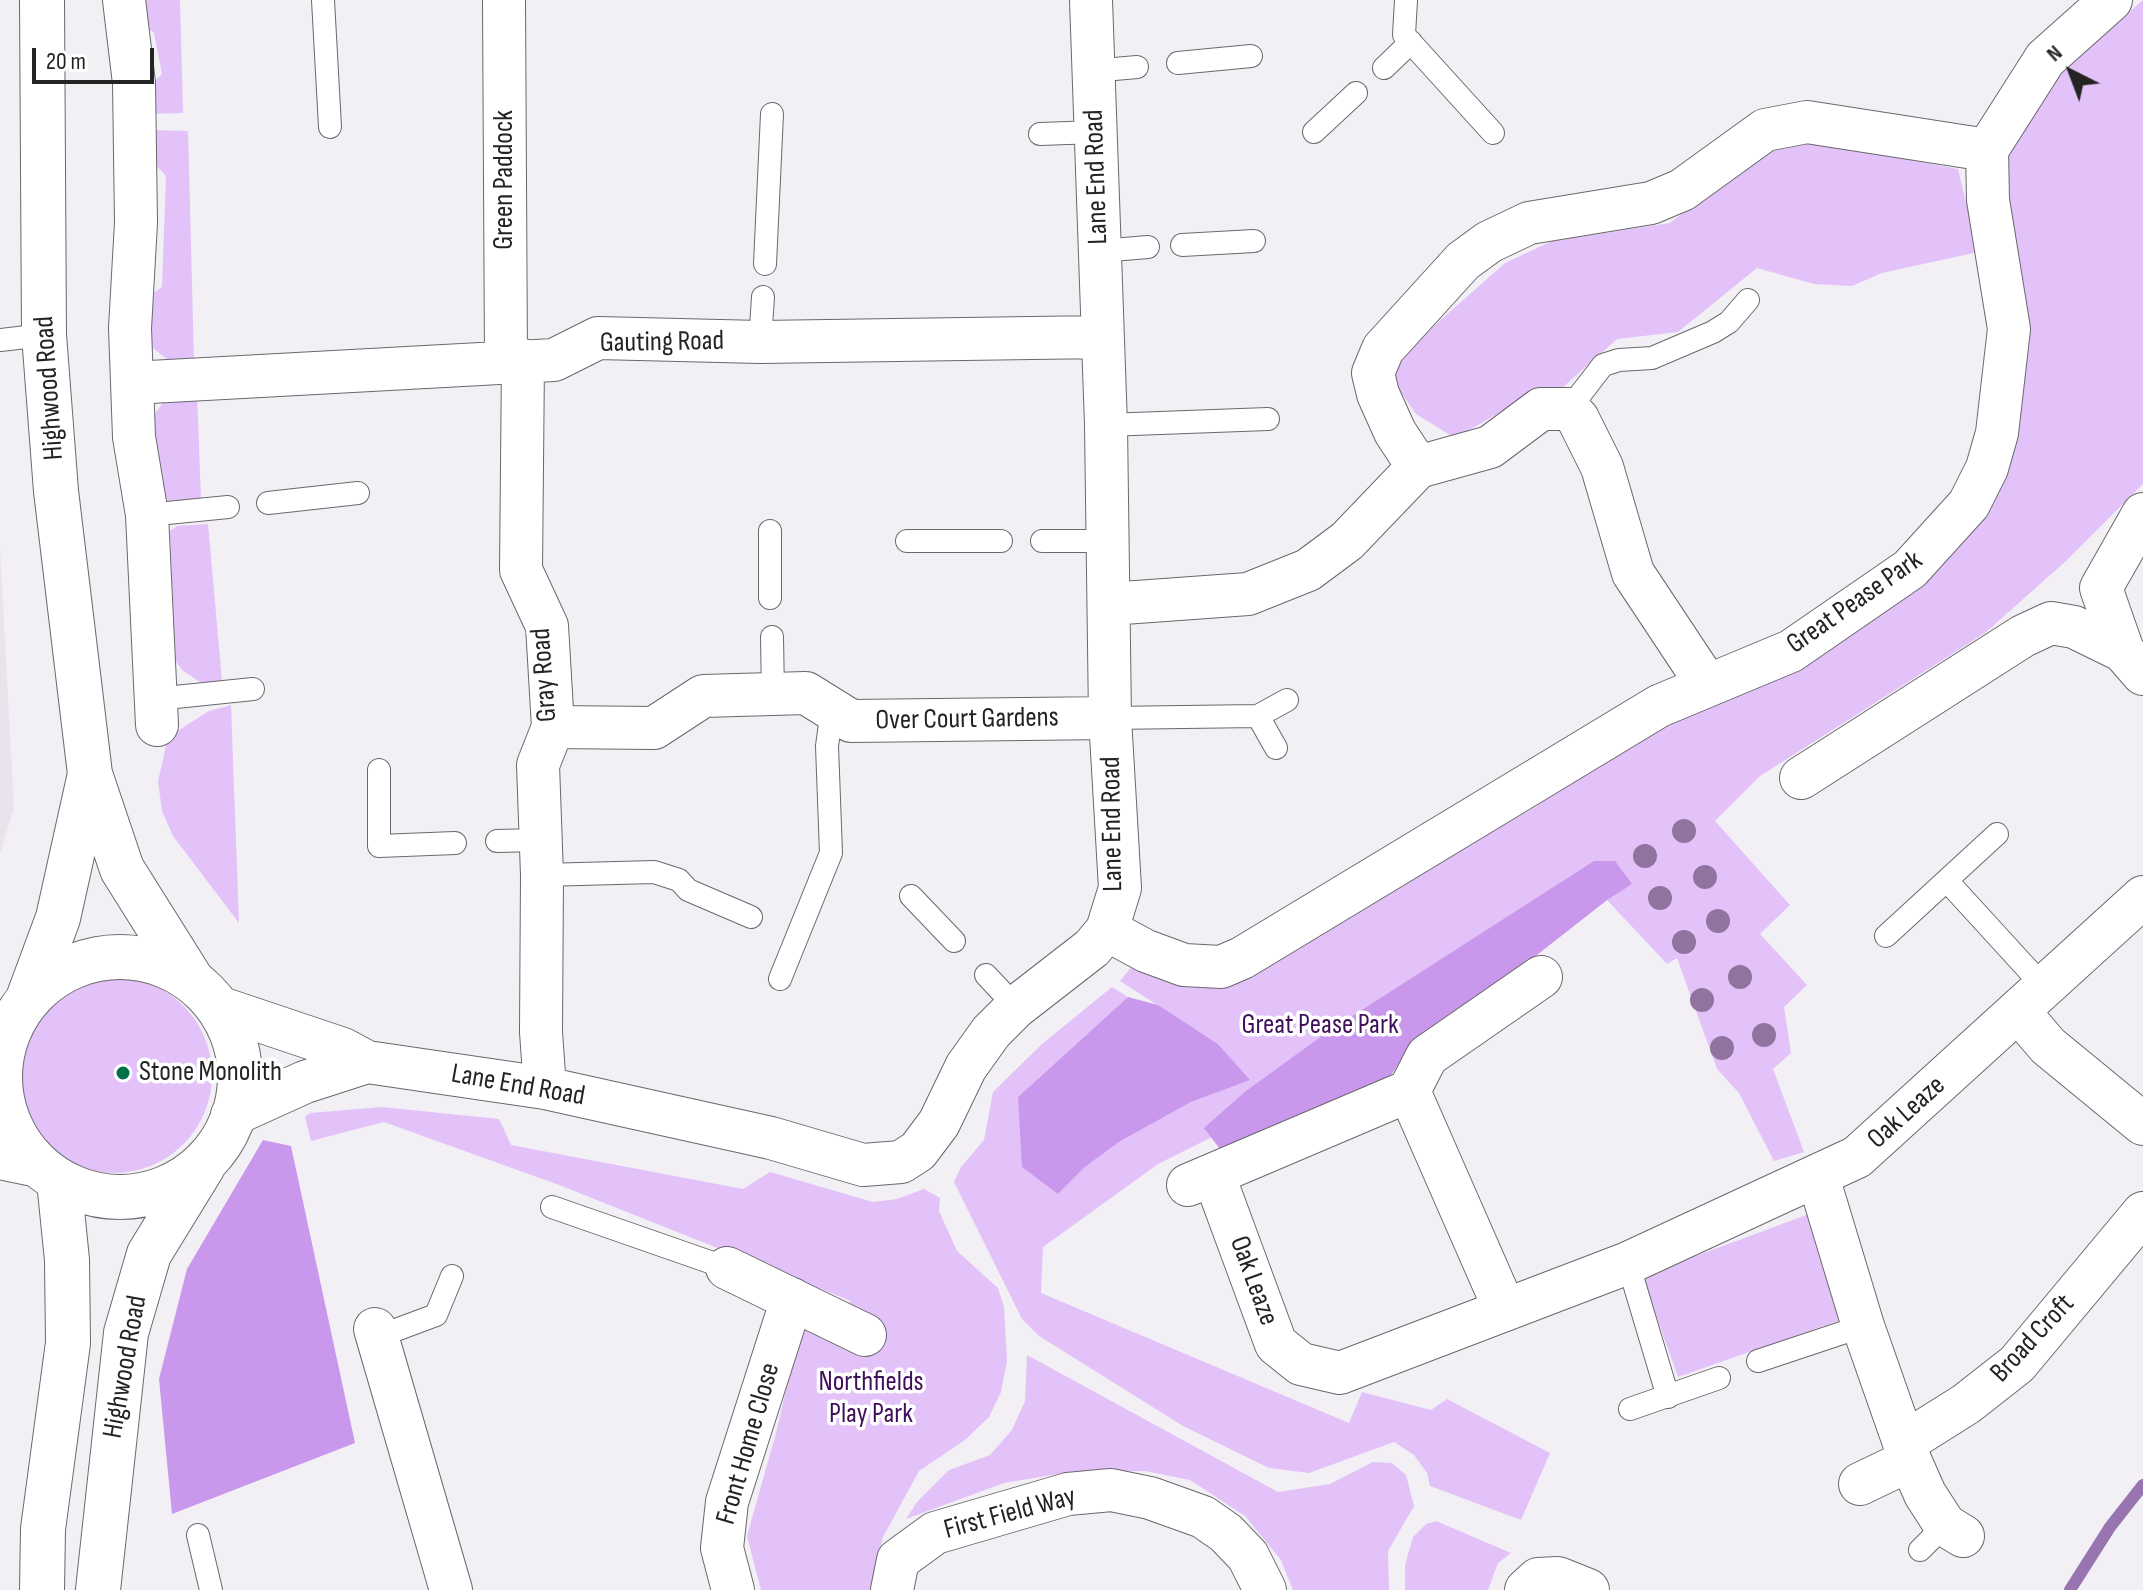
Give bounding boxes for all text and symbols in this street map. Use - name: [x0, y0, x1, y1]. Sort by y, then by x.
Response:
- scale bar: [36, 32, 158, 82]
- north arrow: [2031, 32, 2111, 112]
- text: N: [2041, 40, 2068, 68]
- text: 20 m: [46, 47, 86, 76]
- street label: Lane End Road: [1078, 109, 1116, 245]
- street label: Green Paddock: [488, 110, 522, 250]
- street label: Highwood Road: [28, 315, 72, 461]
- street label: Gauting Road: [600, 325, 724, 361]
- street label: Great Pease Park: [1781, 544, 1929, 662]
- street label: Gray Road: [525, 627, 565, 723]
- street label: Over Court Gardens: [875, 702, 1059, 738]
- street label: Lane End Road: [1095, 756, 1131, 892]
- park label: Great Pease Park: [1241, 1009, 1399, 1043]
- place label: Stone Monolith: [139, 1056, 282, 1090]
- street label: Lane End Road: [449, 1058, 587, 1114]
- marker: Stone Monolith: [114, 1064, 132, 1082]
- street label: Oak Leaze: [1861, 1070, 1953, 1156]
- street label: Oak Leaze: [1221, 1232, 1285, 1330]
- street label: Broad Croft: [1984, 1288, 2082, 1390]
- street label: Highwood Road: [97, 1293, 155, 1441]
- street label: Front Home Close: [710, 1359, 788, 1529]
- park label: Northfields Play Park: [818, 1366, 924, 1432]
- street label: First Field Way: [941, 1480, 1079, 1548]

